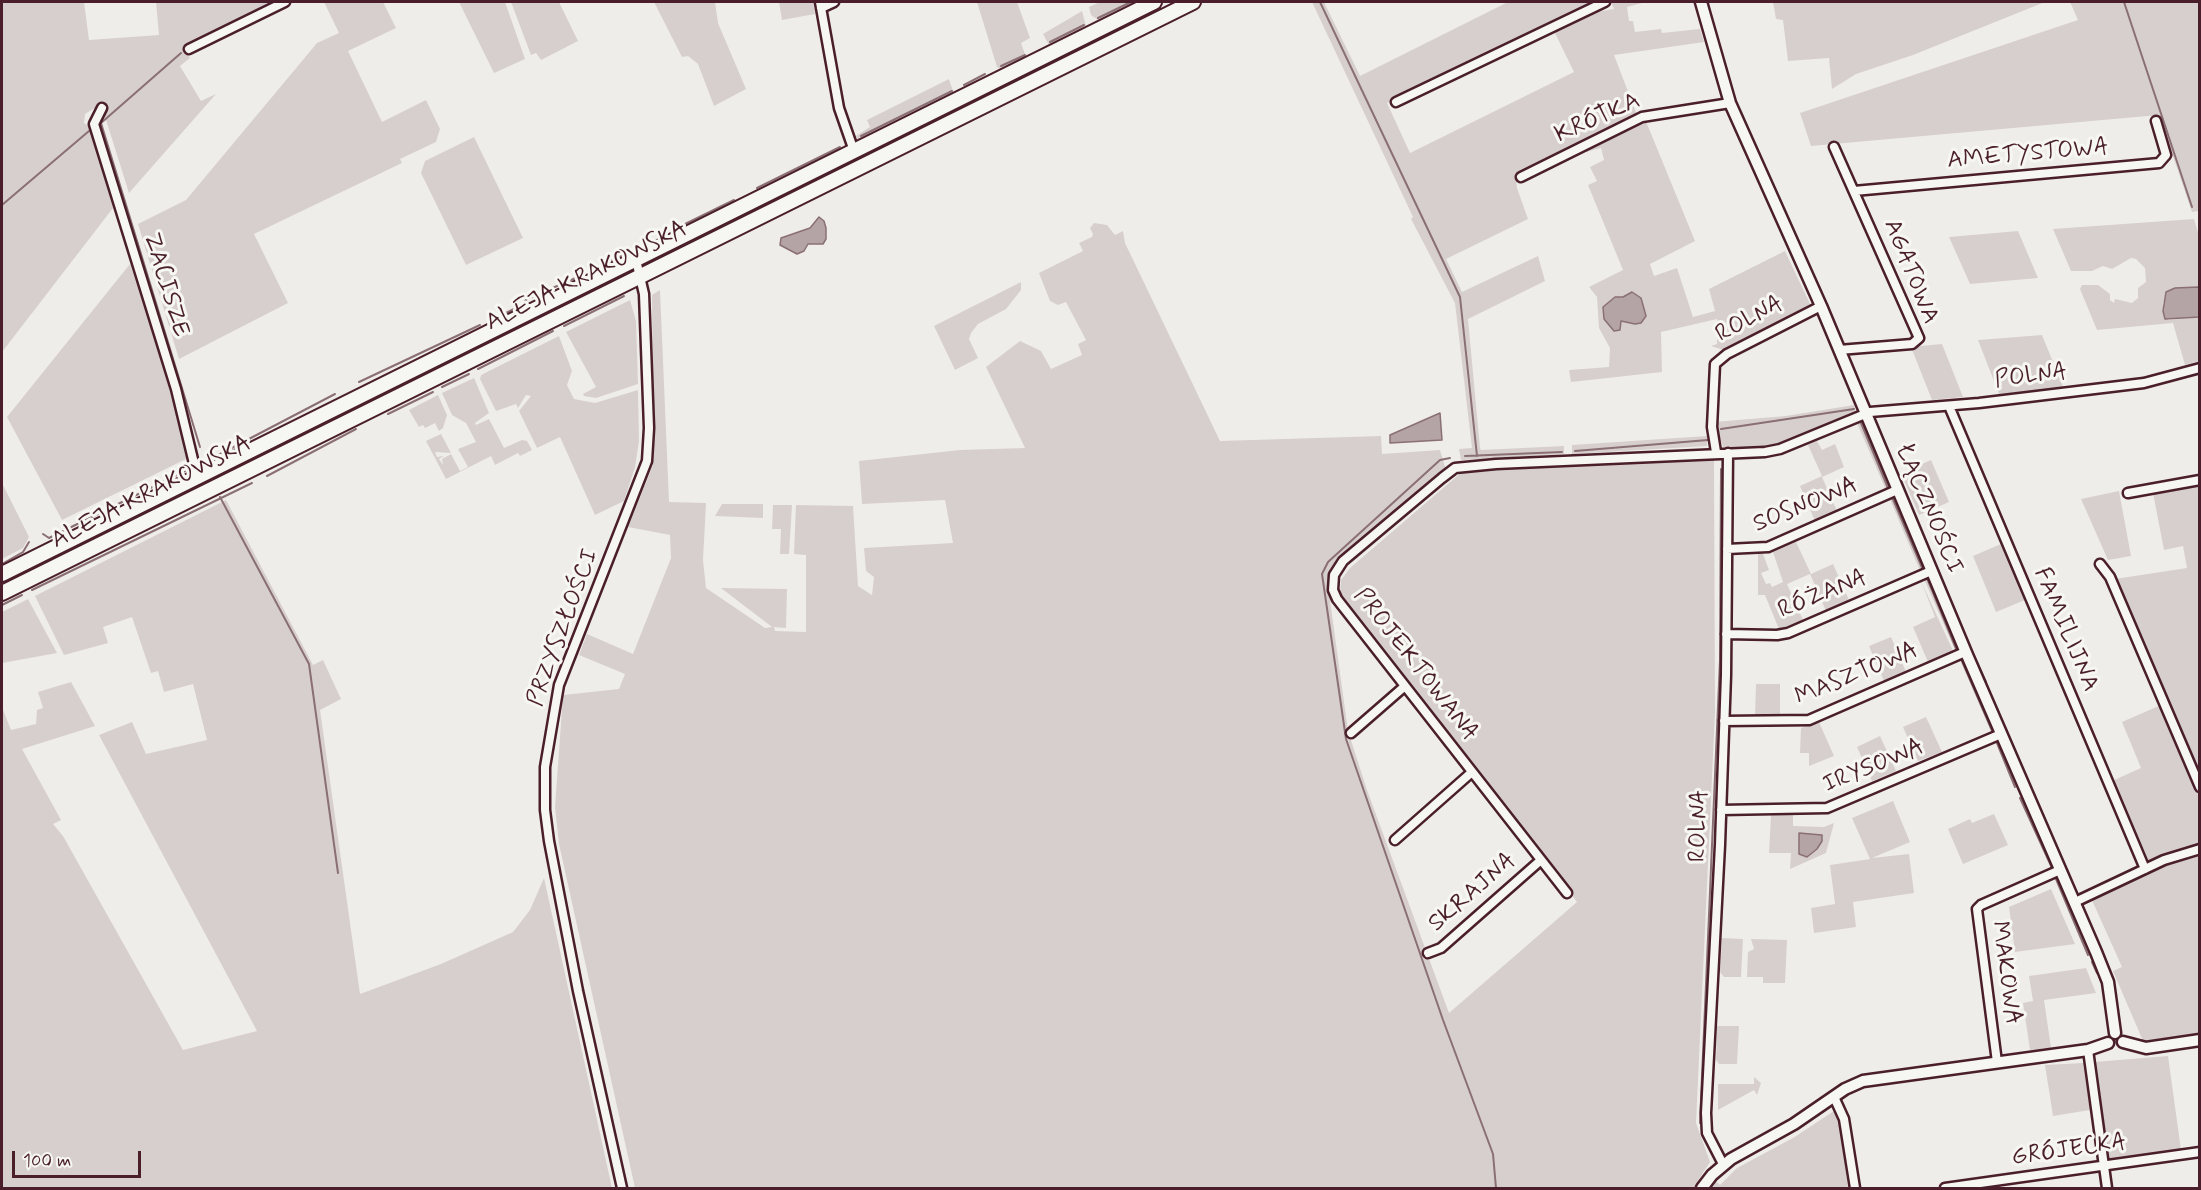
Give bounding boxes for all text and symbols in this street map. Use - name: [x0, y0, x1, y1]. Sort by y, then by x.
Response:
- street label: KRÓTKA: [1551, 87, 1645, 151]
- street label: AMETYSTOWA: [1946, 134, 2110, 176]
- street label: AGATOWA: [1876, 215, 1944, 329]
- street label: ALEJA KRAKOWSKA: [481, 216, 693, 338]
- street label: ZACISZE: [136, 230, 194, 340]
- street label: ROLNA: [1711, 290, 1789, 350]
- street label: POLNA: [1993, 358, 2069, 396]
- street label: ALEJA KRAKOWSKA: [47, 430, 257, 556]
- street label: ŁĄCZNOŚCI: [1888, 440, 1968, 578]
- street label: SOSNOWA: [1749, 472, 1863, 540]
- street label: PRZYSZŁOŚCI: [522, 545, 606, 711]
- street label: RÓŻANA: [1774, 564, 1872, 626]
- street label: FAMILIJNA: [2026, 564, 2104, 696]
- street label: PROJEKTOWANA: [1346, 583, 1484, 747]
- street label: MASZTOWA: [1791, 637, 1923, 713]
- street label: IRYSOWA: [1819, 734, 1929, 800]
- street label: ROLNA: [1684, 789, 1716, 863]
- street label: SKRAJNA: [1423, 847, 1523, 939]
- street label: MAKOWA: [1983, 919, 2027, 1027]
- street label: GRÓJECKA: [2010, 1129, 2128, 1173]
- scale bar: [15, 1139, 144, 1177]
- text: 100 m: [23, 1149, 71, 1173]

